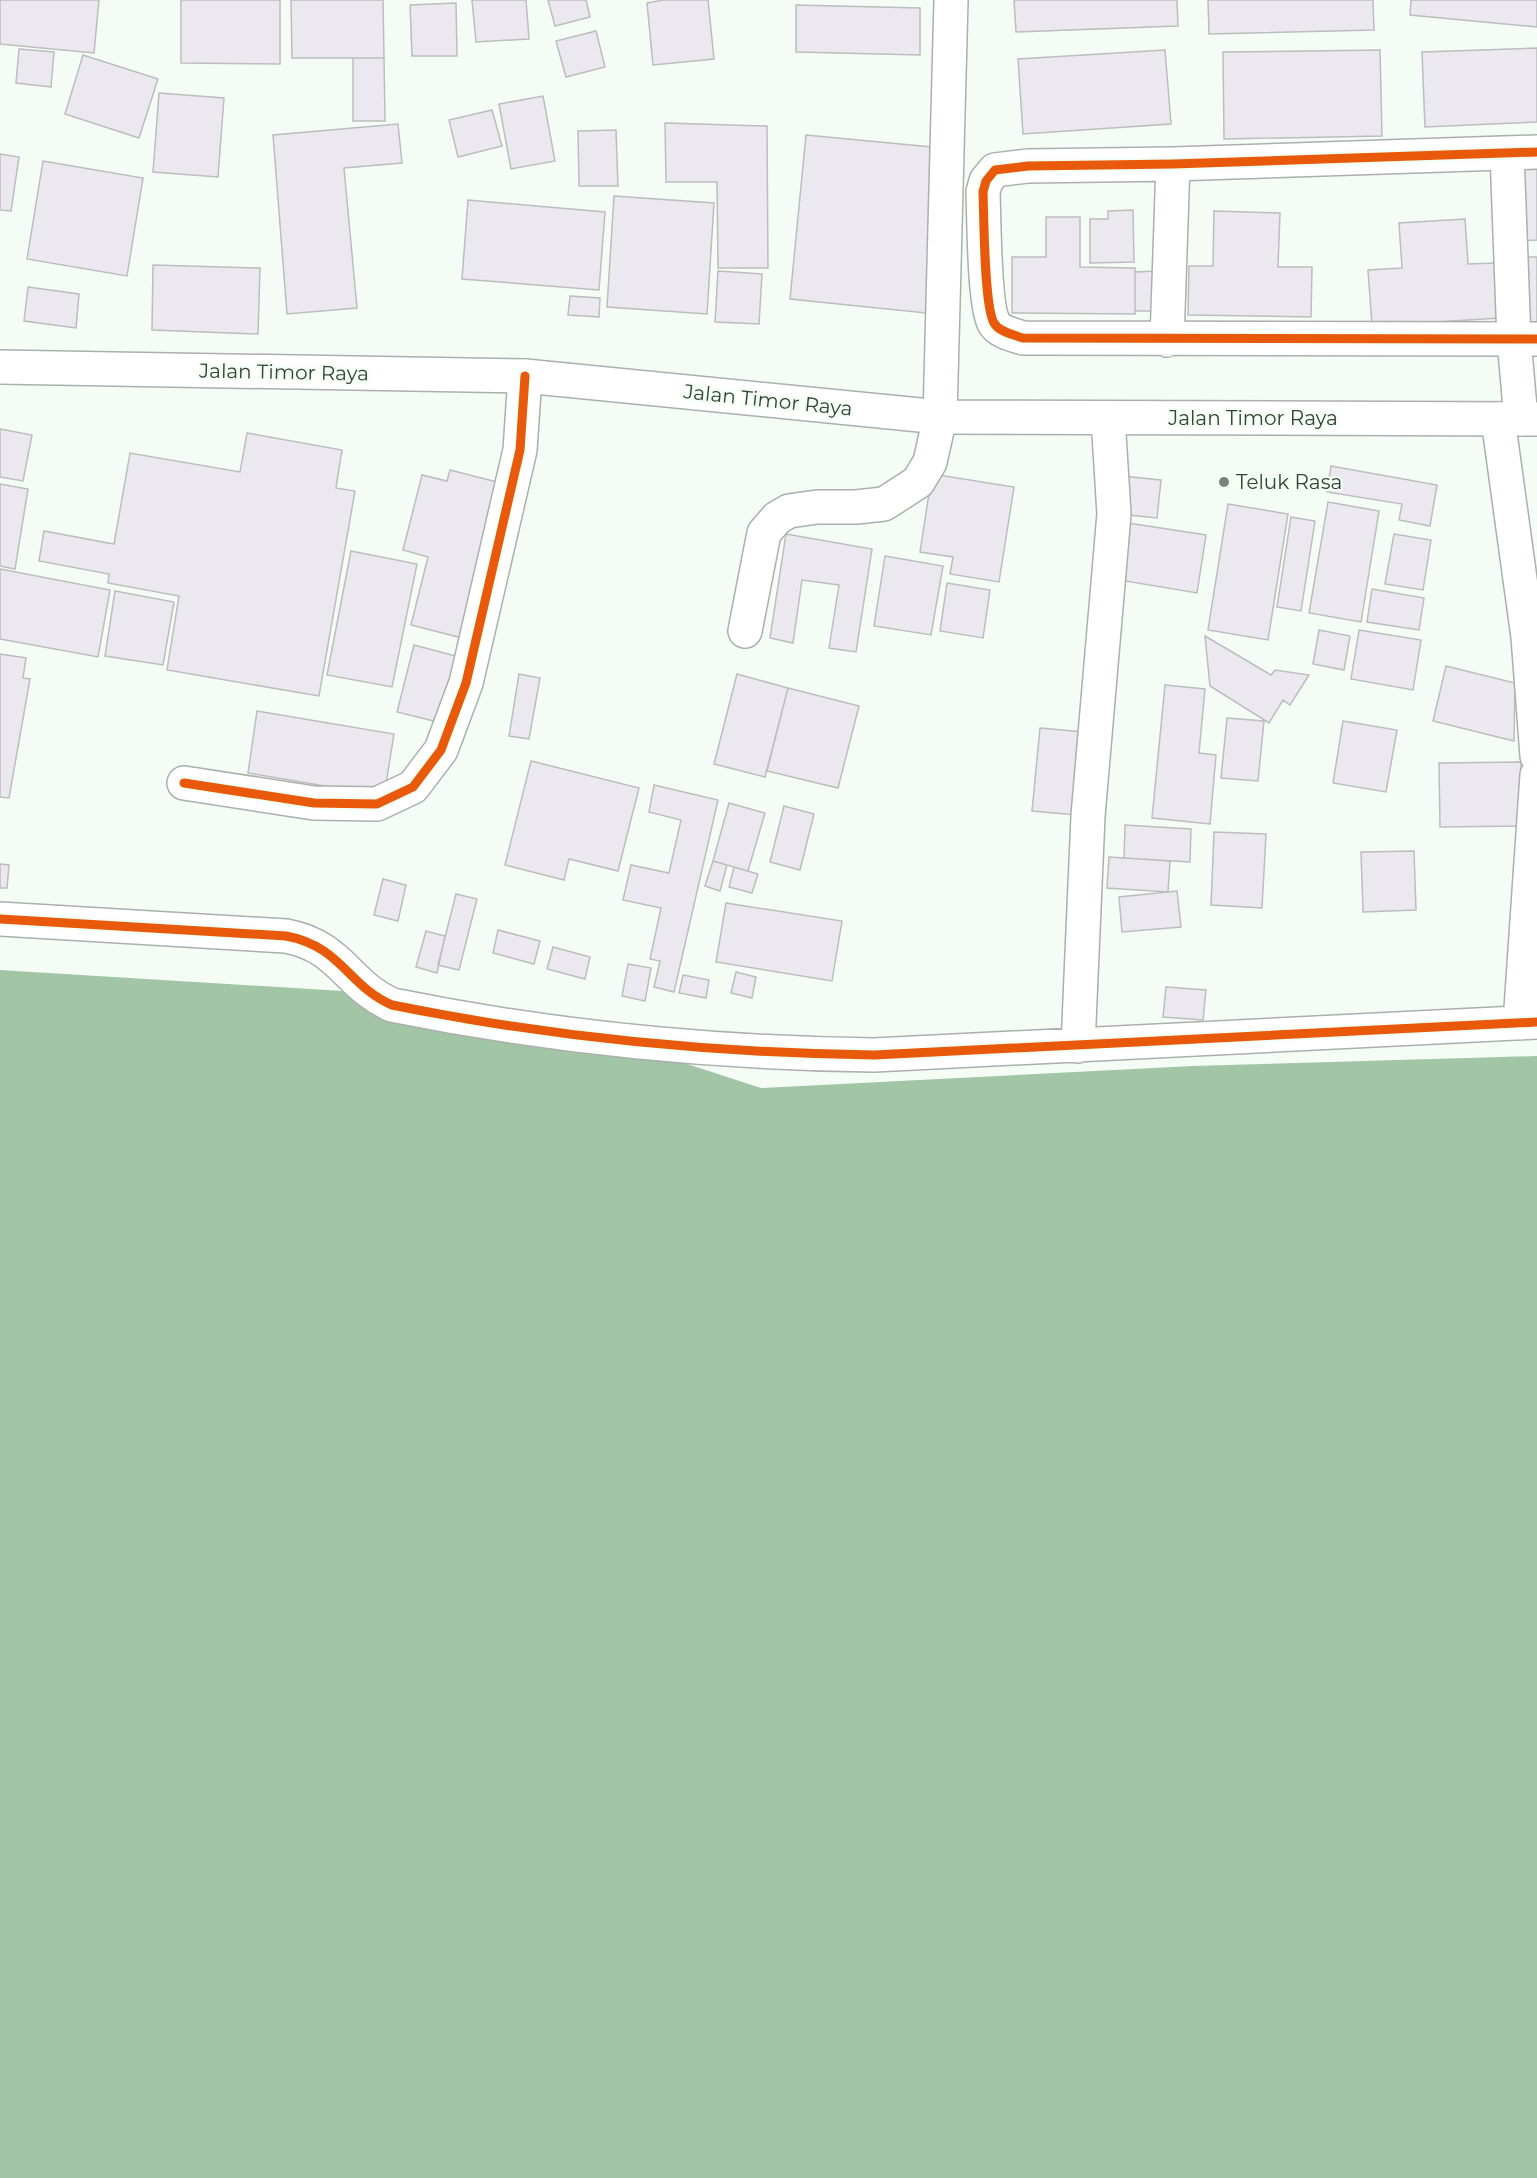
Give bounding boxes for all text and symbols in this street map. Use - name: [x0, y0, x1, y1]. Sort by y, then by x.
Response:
- street label: Jalan Timor Raya: [198, 359, 369, 385]
- street label: Jalan Timor Raya: [681, 379, 854, 421]
- street label: Jalan Timor Raya: [1167, 406, 1338, 430]
- place label: Teluk Rasa: [1236, 470, 1342, 494]
- marker: Teluk Rasa: [1217, 475, 1231, 489]

